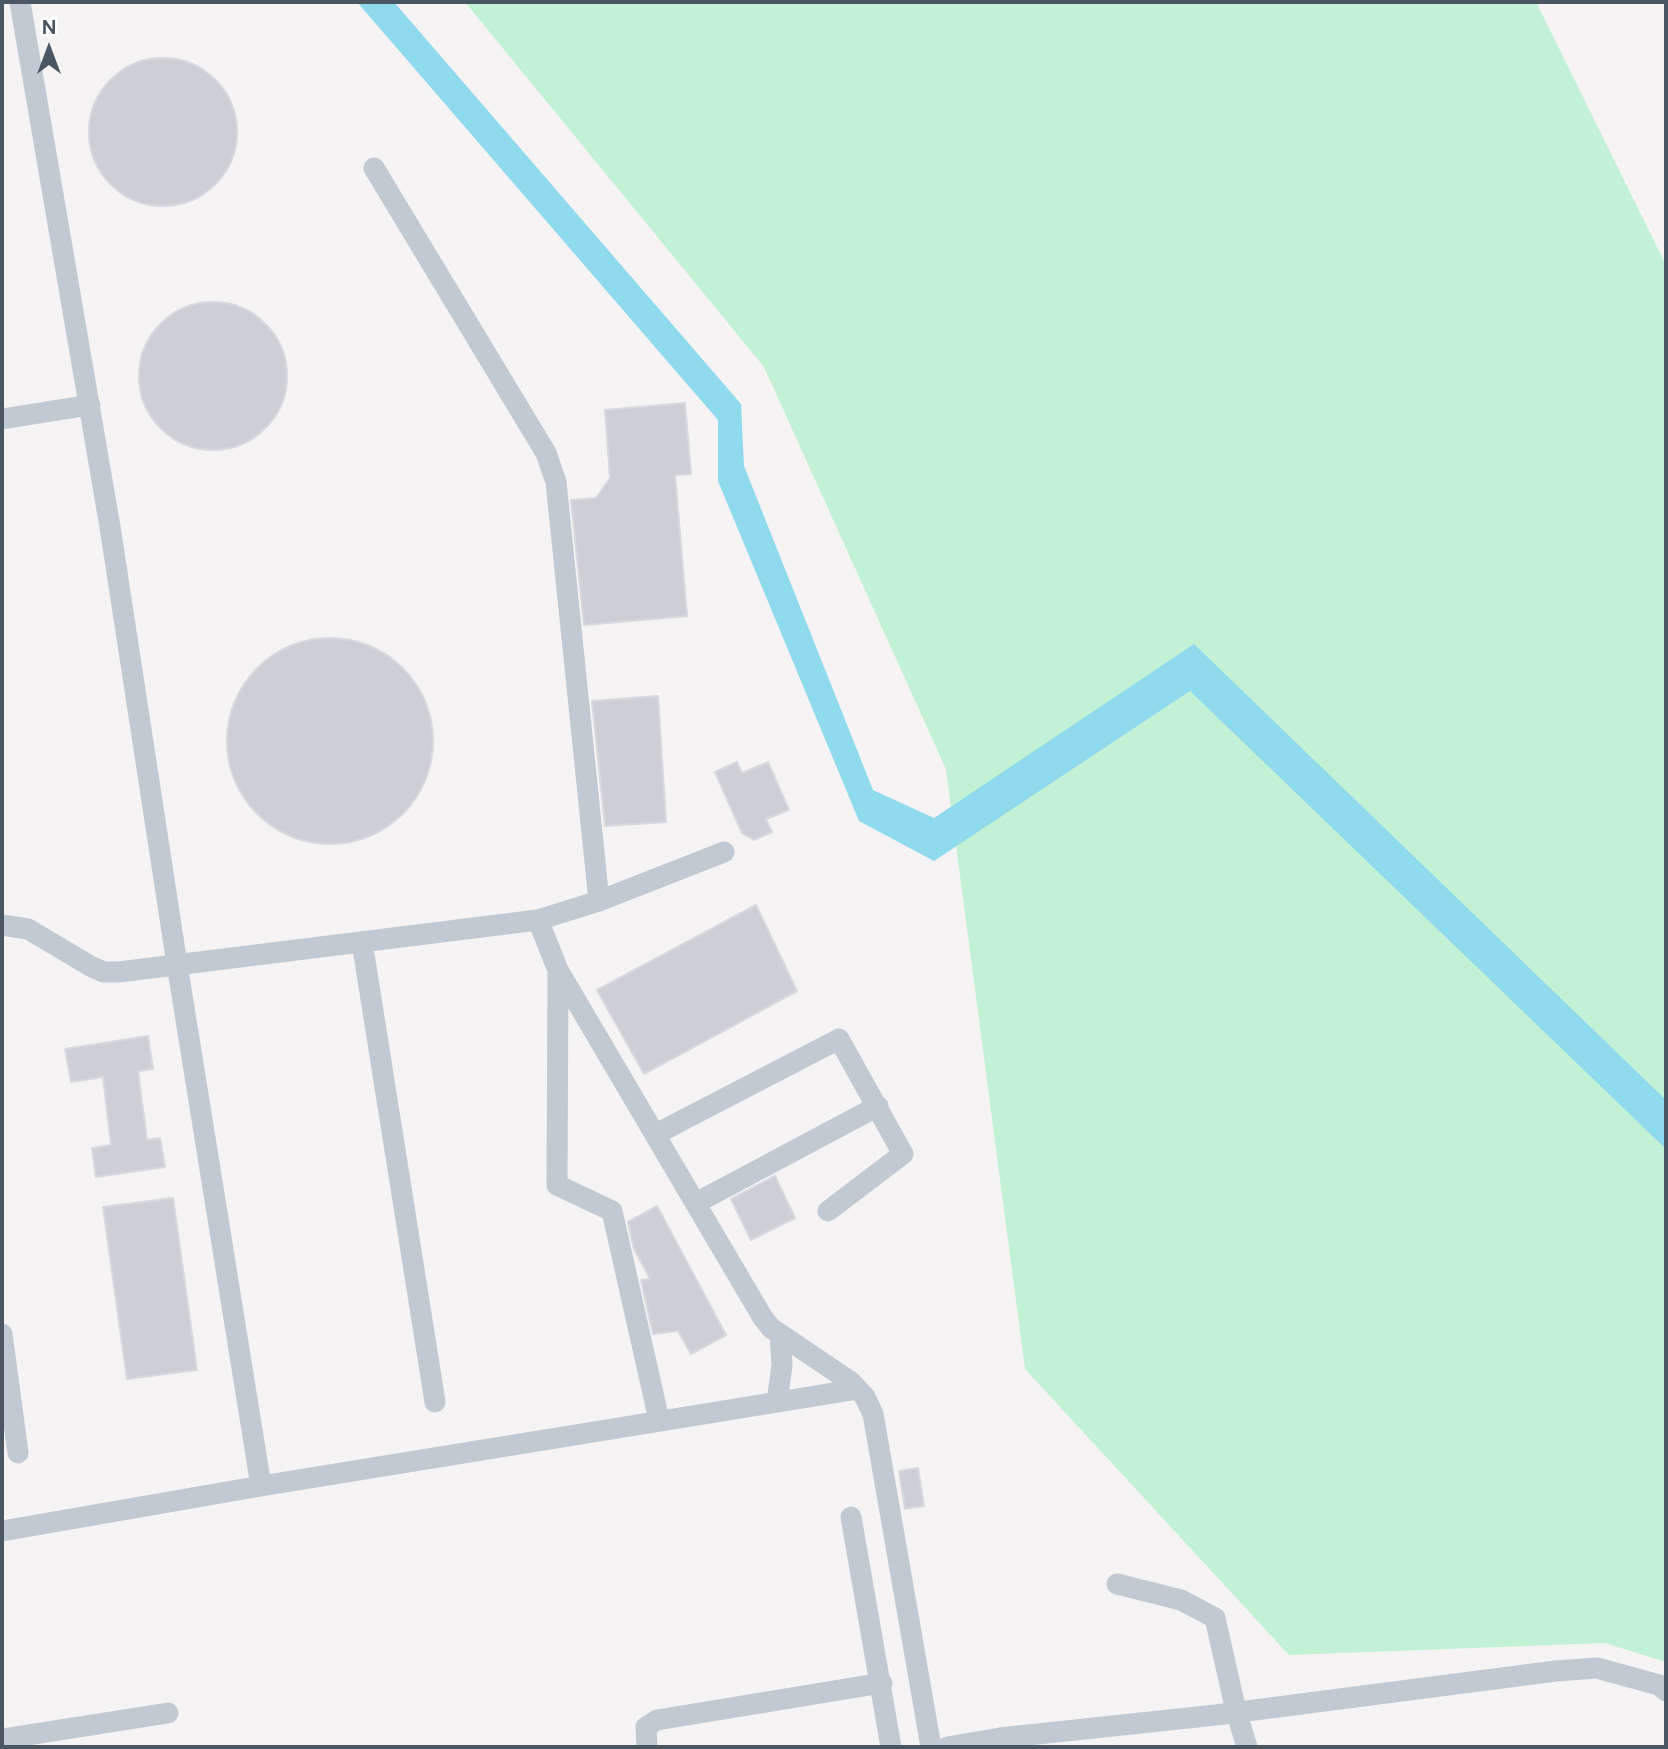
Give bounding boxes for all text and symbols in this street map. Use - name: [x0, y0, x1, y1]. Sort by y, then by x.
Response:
- north arrow: [14, 14, 84, 84]
- text: N: [42, 16, 56, 39]

